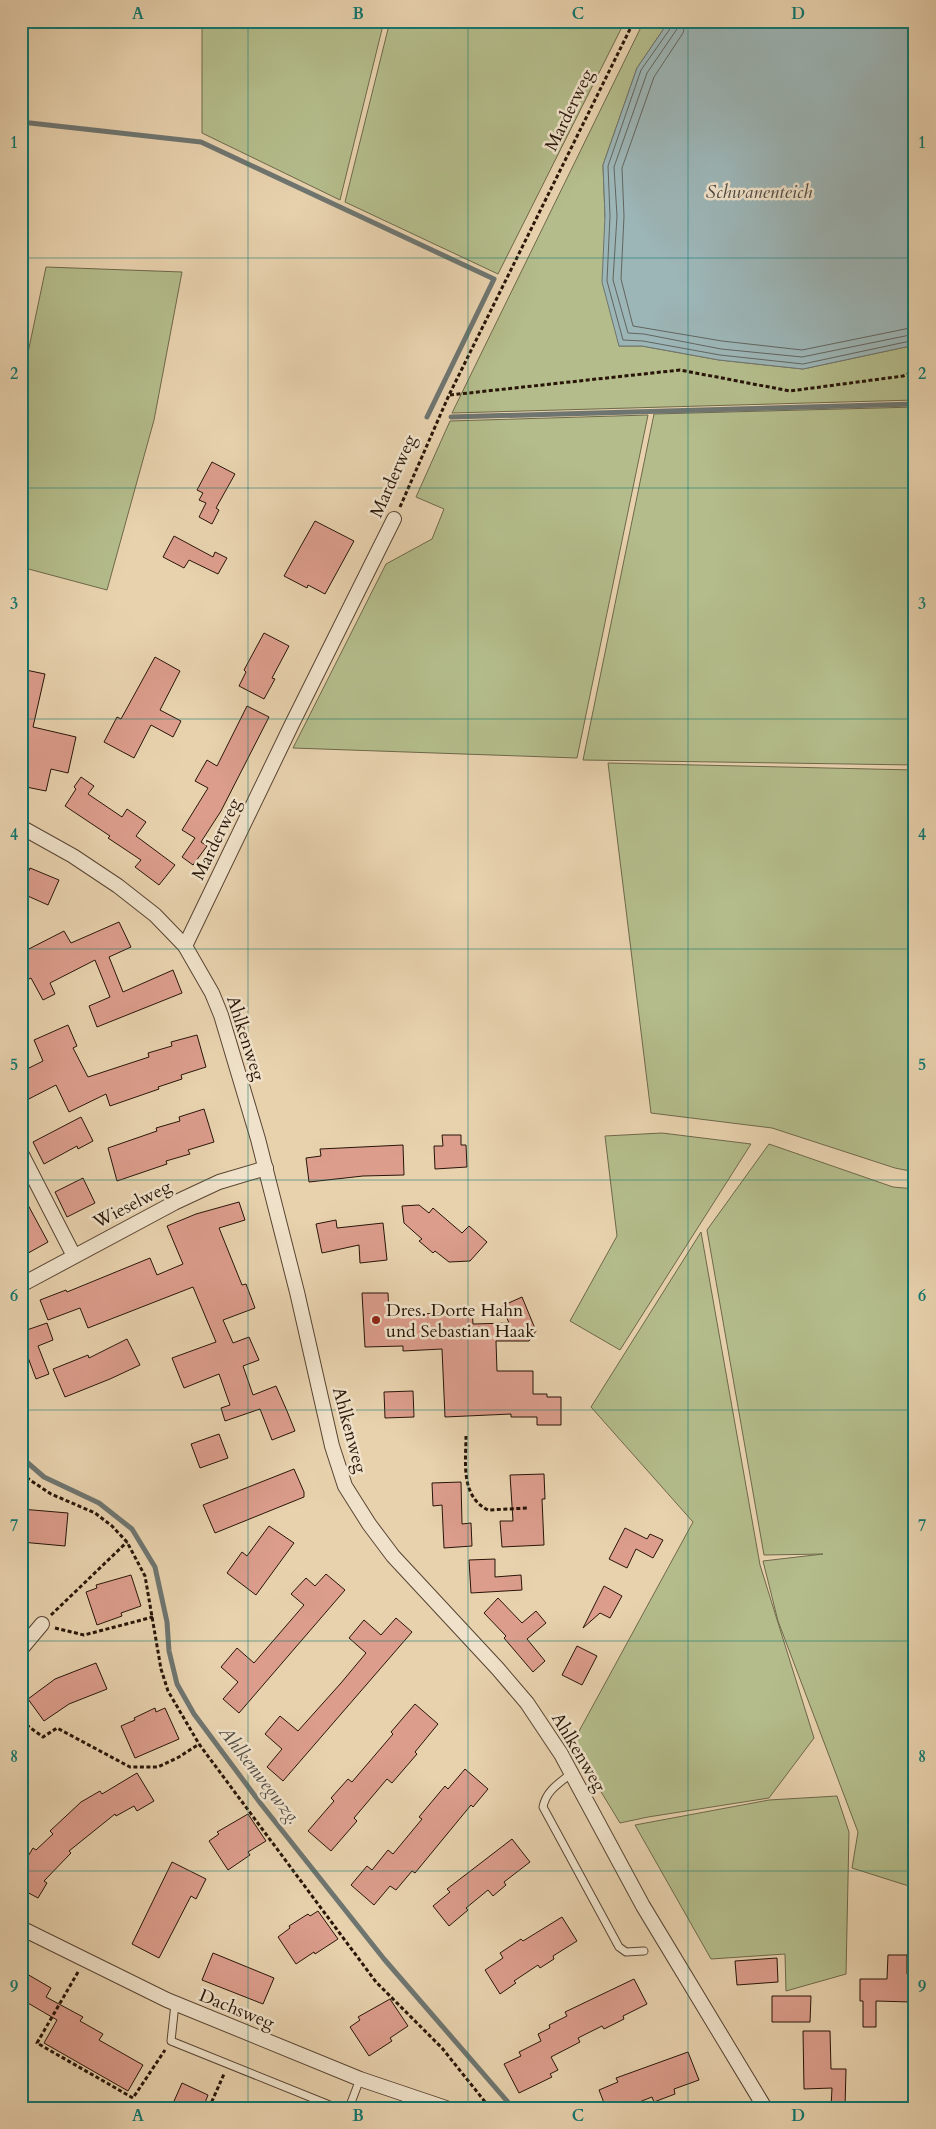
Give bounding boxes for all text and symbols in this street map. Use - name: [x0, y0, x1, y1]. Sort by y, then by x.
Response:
- text: A: [132, 3, 144, 25]
- text: B: [352, 3, 364, 25]
- text: C: [572, 3, 584, 25]
- text: D: [791, 3, 805, 25]
- street label: Marderweg: [539, 64, 600, 155]
- text: 1: [10, 132, 18, 154]
- text: 1: [918, 132, 926, 154]
- water label: Schwanenteich: [706, 179, 812, 205]
- text: 2: [10, 363, 18, 385]
- text: 2: [918, 363, 926, 385]
- street label: Marderweg: [364, 430, 423, 522]
- text: 3: [10, 593, 18, 615]
- text: 3: [918, 593, 926, 615]
- street label: Marderweg: [186, 793, 247, 884]
- text: 4: [10, 824, 18, 846]
- text: 4: [918, 824, 926, 846]
- street label: Ahlkenweg: [220, 992, 271, 1085]
- text: 5: [10, 1054, 18, 1076]
- text: 5: [918, 1054, 926, 1076]
- street label: Wieselweg: [88, 1174, 176, 1235]
- text: 6: [10, 1285, 18, 1307]
- text: 6: [918, 1285, 926, 1307]
- place label: Dres. Dorte Hahn und Sebastian Haak: [386, 1298, 535, 1344]
- marker: Dres. Dorte Hahn und Sebastian Haak: [370, 1314, 382, 1326]
- street label: Ahlkenweg: [326, 1384, 373, 1477]
- text: 7: [10, 1515, 18, 1537]
- text: 7: [918, 1515, 926, 1537]
- street label: Ahlkenweg: [545, 1708, 612, 1797]
- water label: Ahlkenwegwzg.: [212, 1720, 306, 1829]
- text: 8: [10, 1746, 18, 1768]
- text: 8: [918, 1746, 926, 1768]
- text: 9: [10, 1976, 18, 1998]
- text: 9: [918, 1976, 926, 1998]
- street label: Dachsweg: [195, 1983, 279, 2036]
- text: A: [132, 2105, 144, 2127]
- text: B: [352, 2105, 364, 2127]
- text: C: [572, 2105, 584, 2127]
- text: D: [791, 2105, 805, 2127]

